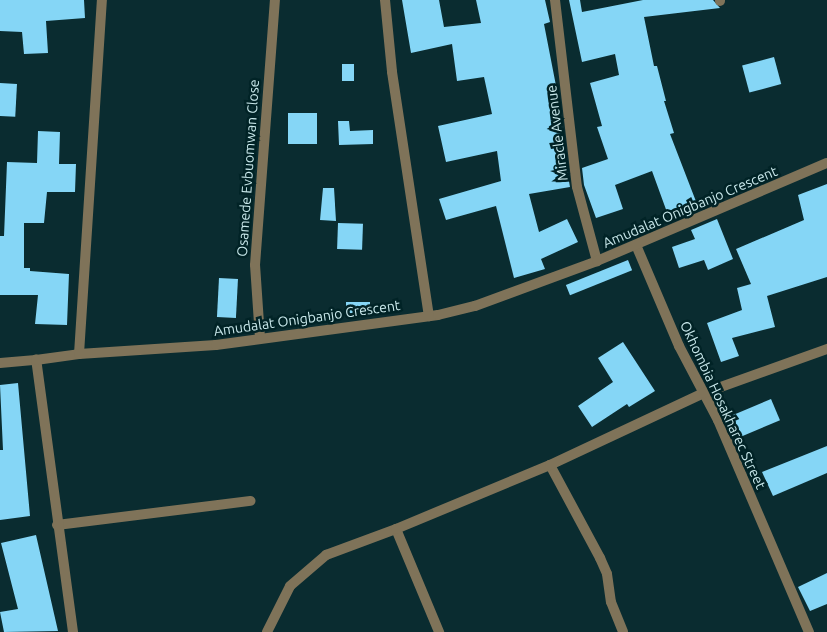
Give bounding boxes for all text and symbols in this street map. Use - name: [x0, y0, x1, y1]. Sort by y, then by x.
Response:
- street label: Osamede Evbuomwan Close: [233, 79, 263, 257]
- street label: Miracle Avenue: [543, 84, 571, 182]
- street label: Amudalat Onigbanjo Crescent: [600, 163, 780, 251]
- street label: Amudalat Onigbanjo Crescent: [213, 297, 401, 339]
- street label: Okhombia Hosakharec Street: [677, 318, 769, 492]

